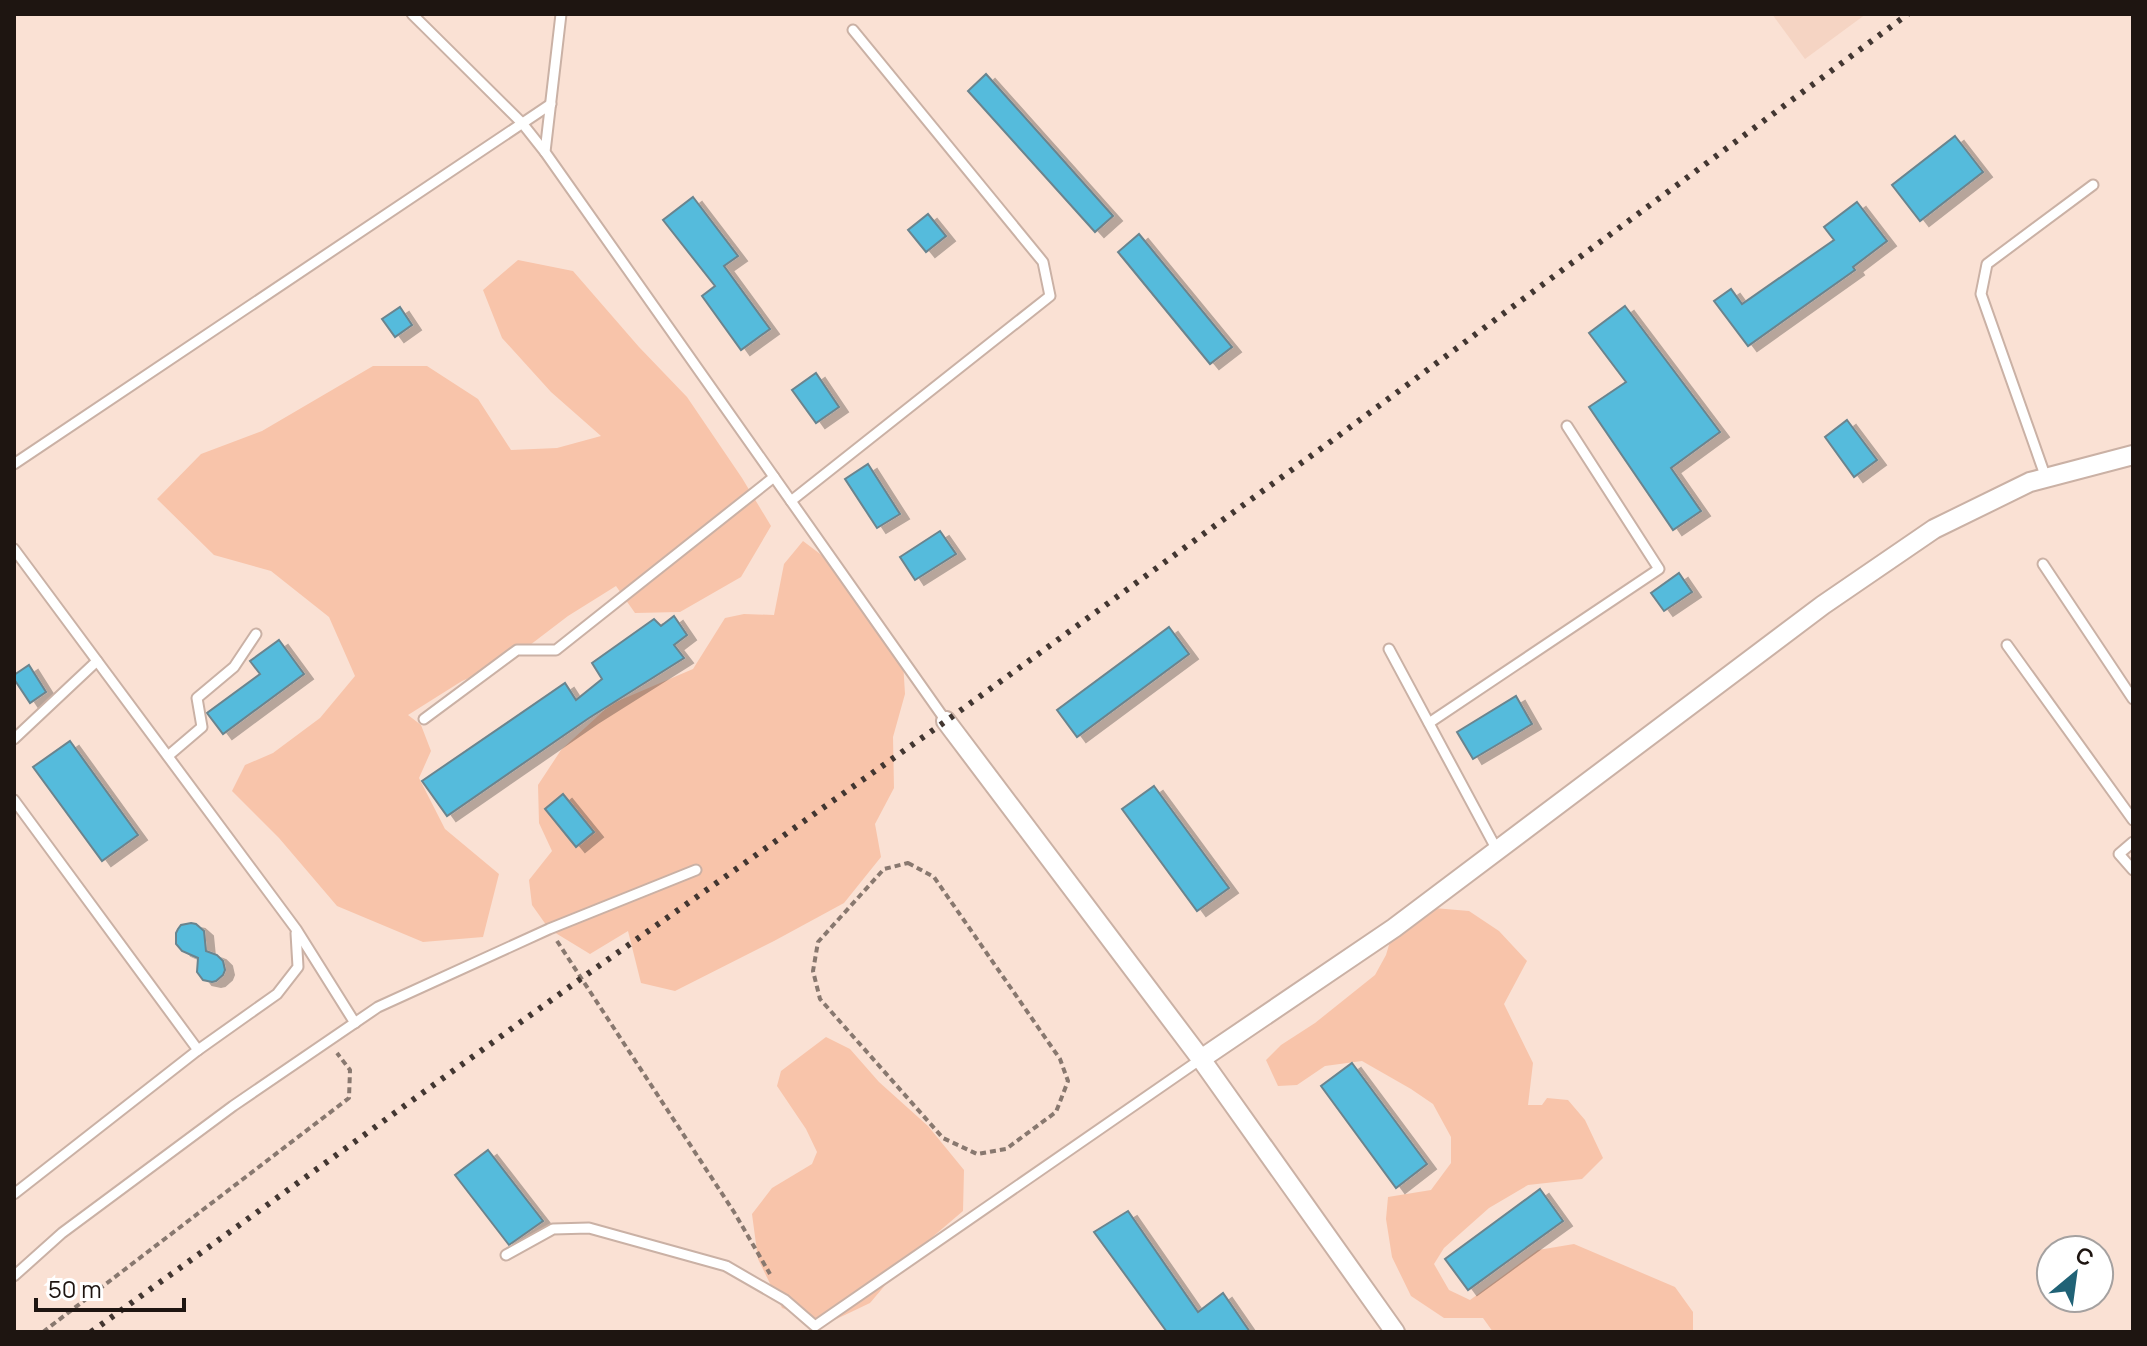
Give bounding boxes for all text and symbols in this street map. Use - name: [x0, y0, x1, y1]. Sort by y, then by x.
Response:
- north arrow: [2035, 1234, 2115, 1314]
- text: С: [2070, 1239, 2099, 1274]
- scale bar: [36, 1262, 184, 1312]
- text: 50 m: [48, 1272, 102, 1305]

